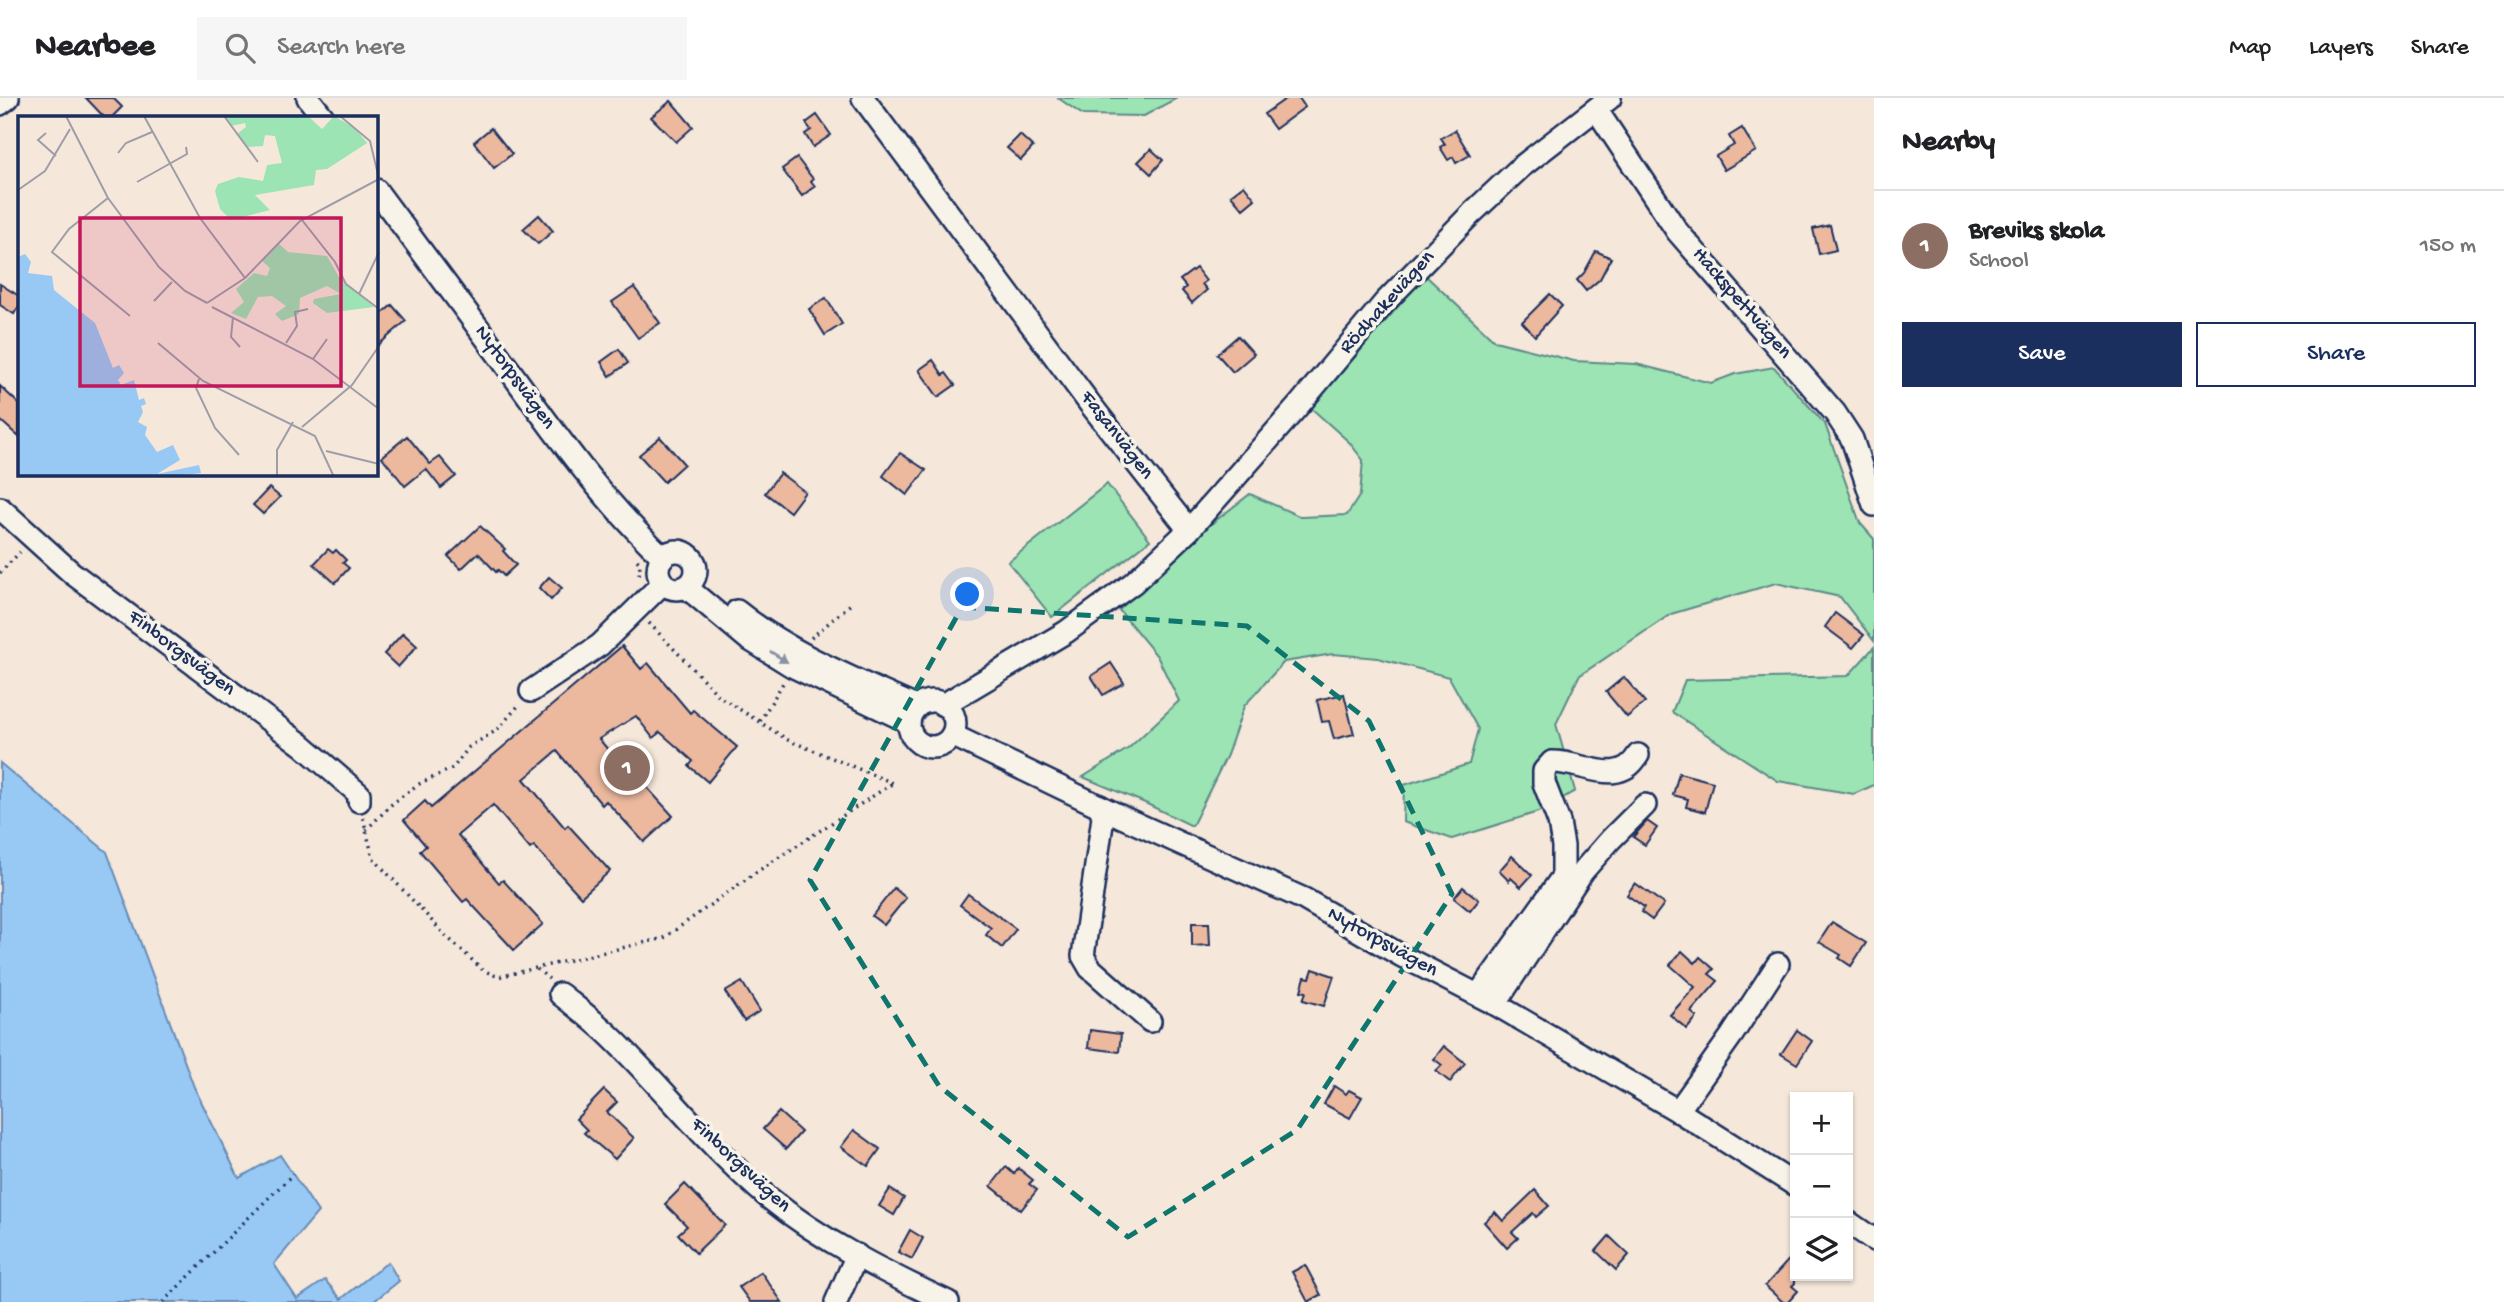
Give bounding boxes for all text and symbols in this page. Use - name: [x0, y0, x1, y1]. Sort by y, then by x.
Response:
- search box: [197, 17, 687, 80]
- text: Nearbee: [35, 29, 155, 67]
- icon: search: [221, 29, 259, 67]
- text: Search here: [277, 33, 405, 64]
- text: Map: [2229, 34, 2271, 63]
- text: Layers: [2309, 34, 2373, 63]
- text: Share: [2411, 34, 2469, 63]
- inset map: [18, 116, 378, 476]
- text: Nearby: [1902, 126, 1995, 161]
- text: Breviks skola: [1969, 217, 2104, 248]
- text: 1: [1920, 233, 1930, 260]
- text: 150 m: [2420, 233, 2476, 260]
- street label: Hackspettvägen: [1686, 243, 1796, 365]
- street label: Rödhakevägen: [1335, 246, 1441, 360]
- text: School: [1969, 248, 2029, 275]
- street label: Nytorpsvägen: [468, 321, 560, 435]
- button: Save: [1902, 322, 2182, 387]
- button: Share: [2196, 322, 2476, 387]
- street label: Fasanvägen: [1073, 386, 1158, 485]
- your location: [950, 577, 984, 611]
- street label: Finborgsvägen: [122, 605, 240, 703]
- one-way arrow: [769, 651, 789, 664]
- pin: 1: [604, 742, 650, 794]
- street label: Nytorpsvägen: [1322, 902, 1442, 984]
- map controls: [1790, 1092, 1853, 1281]
- button: +: [1790, 1092, 1853, 1155]
- street label: Finborgsvägen: [684, 1113, 795, 1219]
- button: −: [1790, 1155, 1853, 1218]
- button: layers: [1790, 1218, 1853, 1281]

